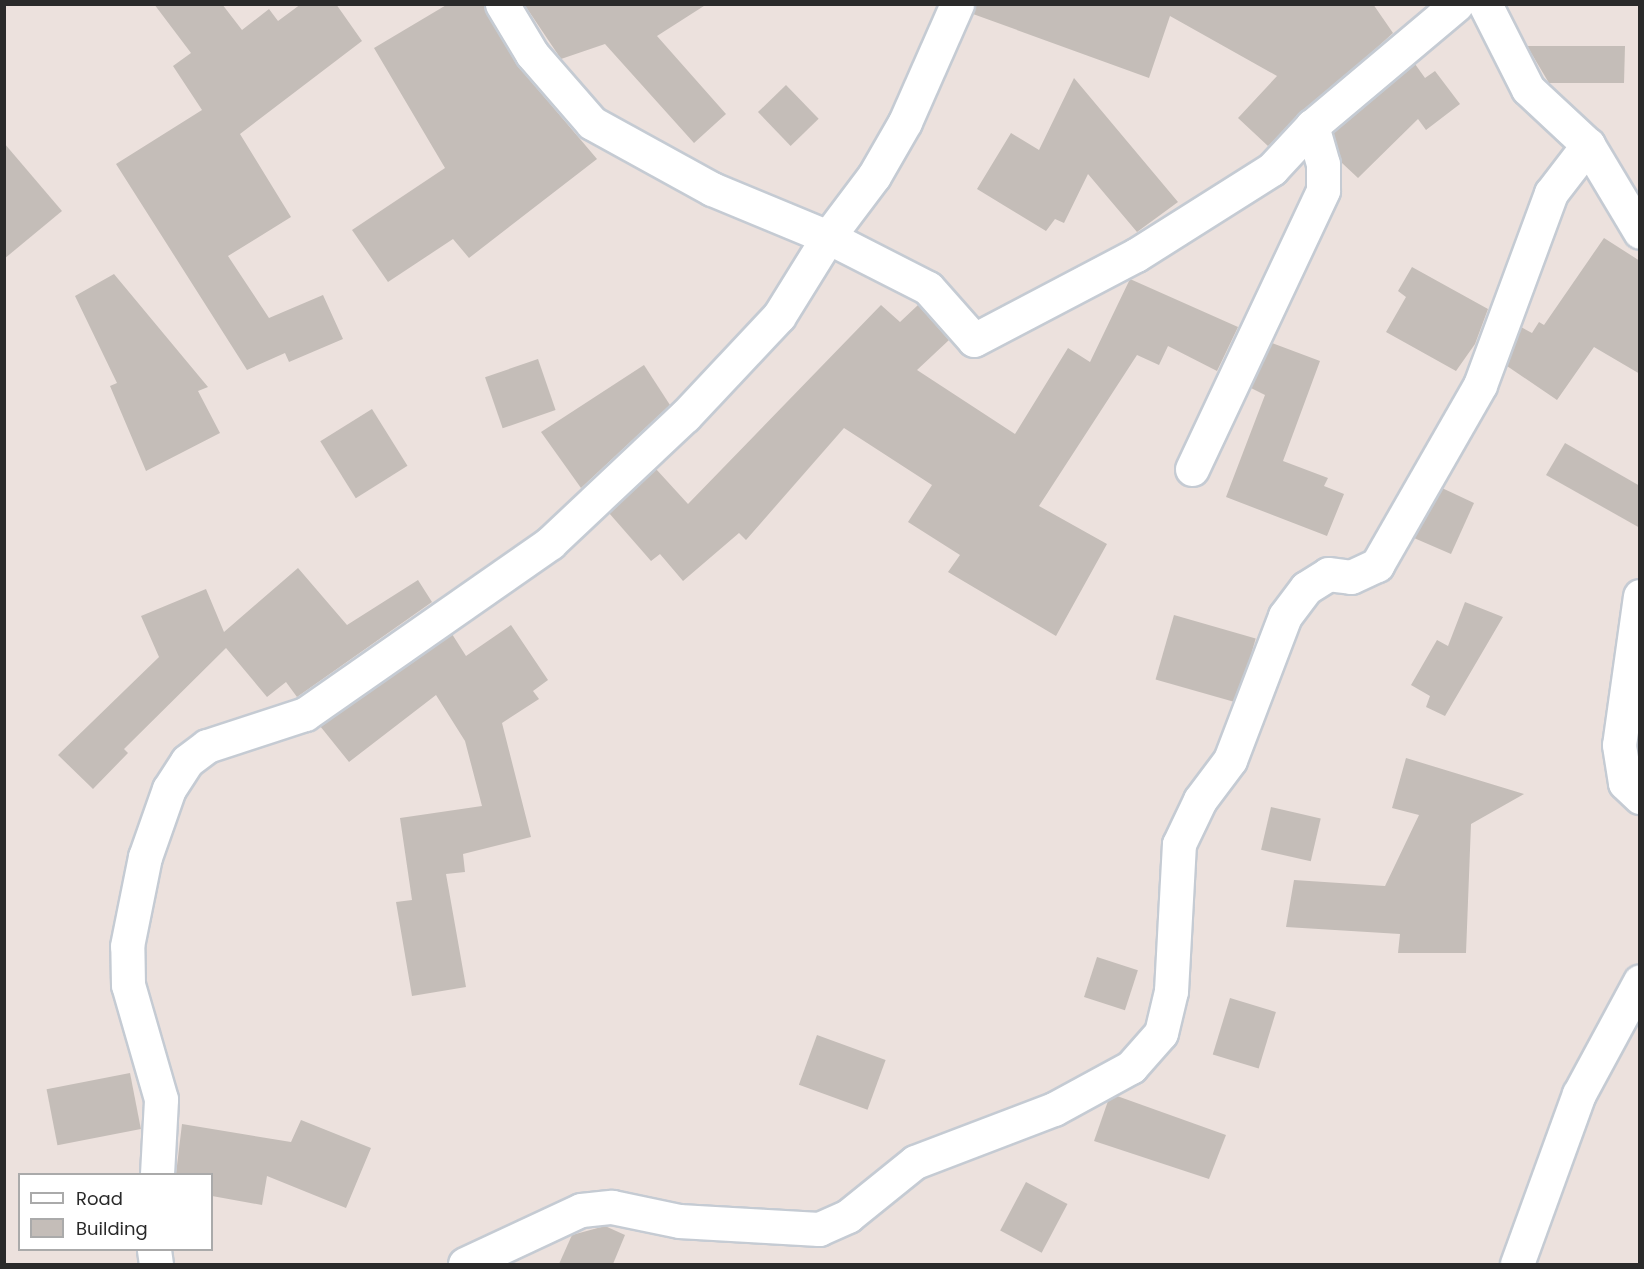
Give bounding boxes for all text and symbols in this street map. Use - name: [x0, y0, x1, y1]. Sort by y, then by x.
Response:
- legend: [18, 1173, 213, 1251]
- text: Road: [76, 1186, 123, 1211]
- text: Building: [76, 1216, 148, 1241]

